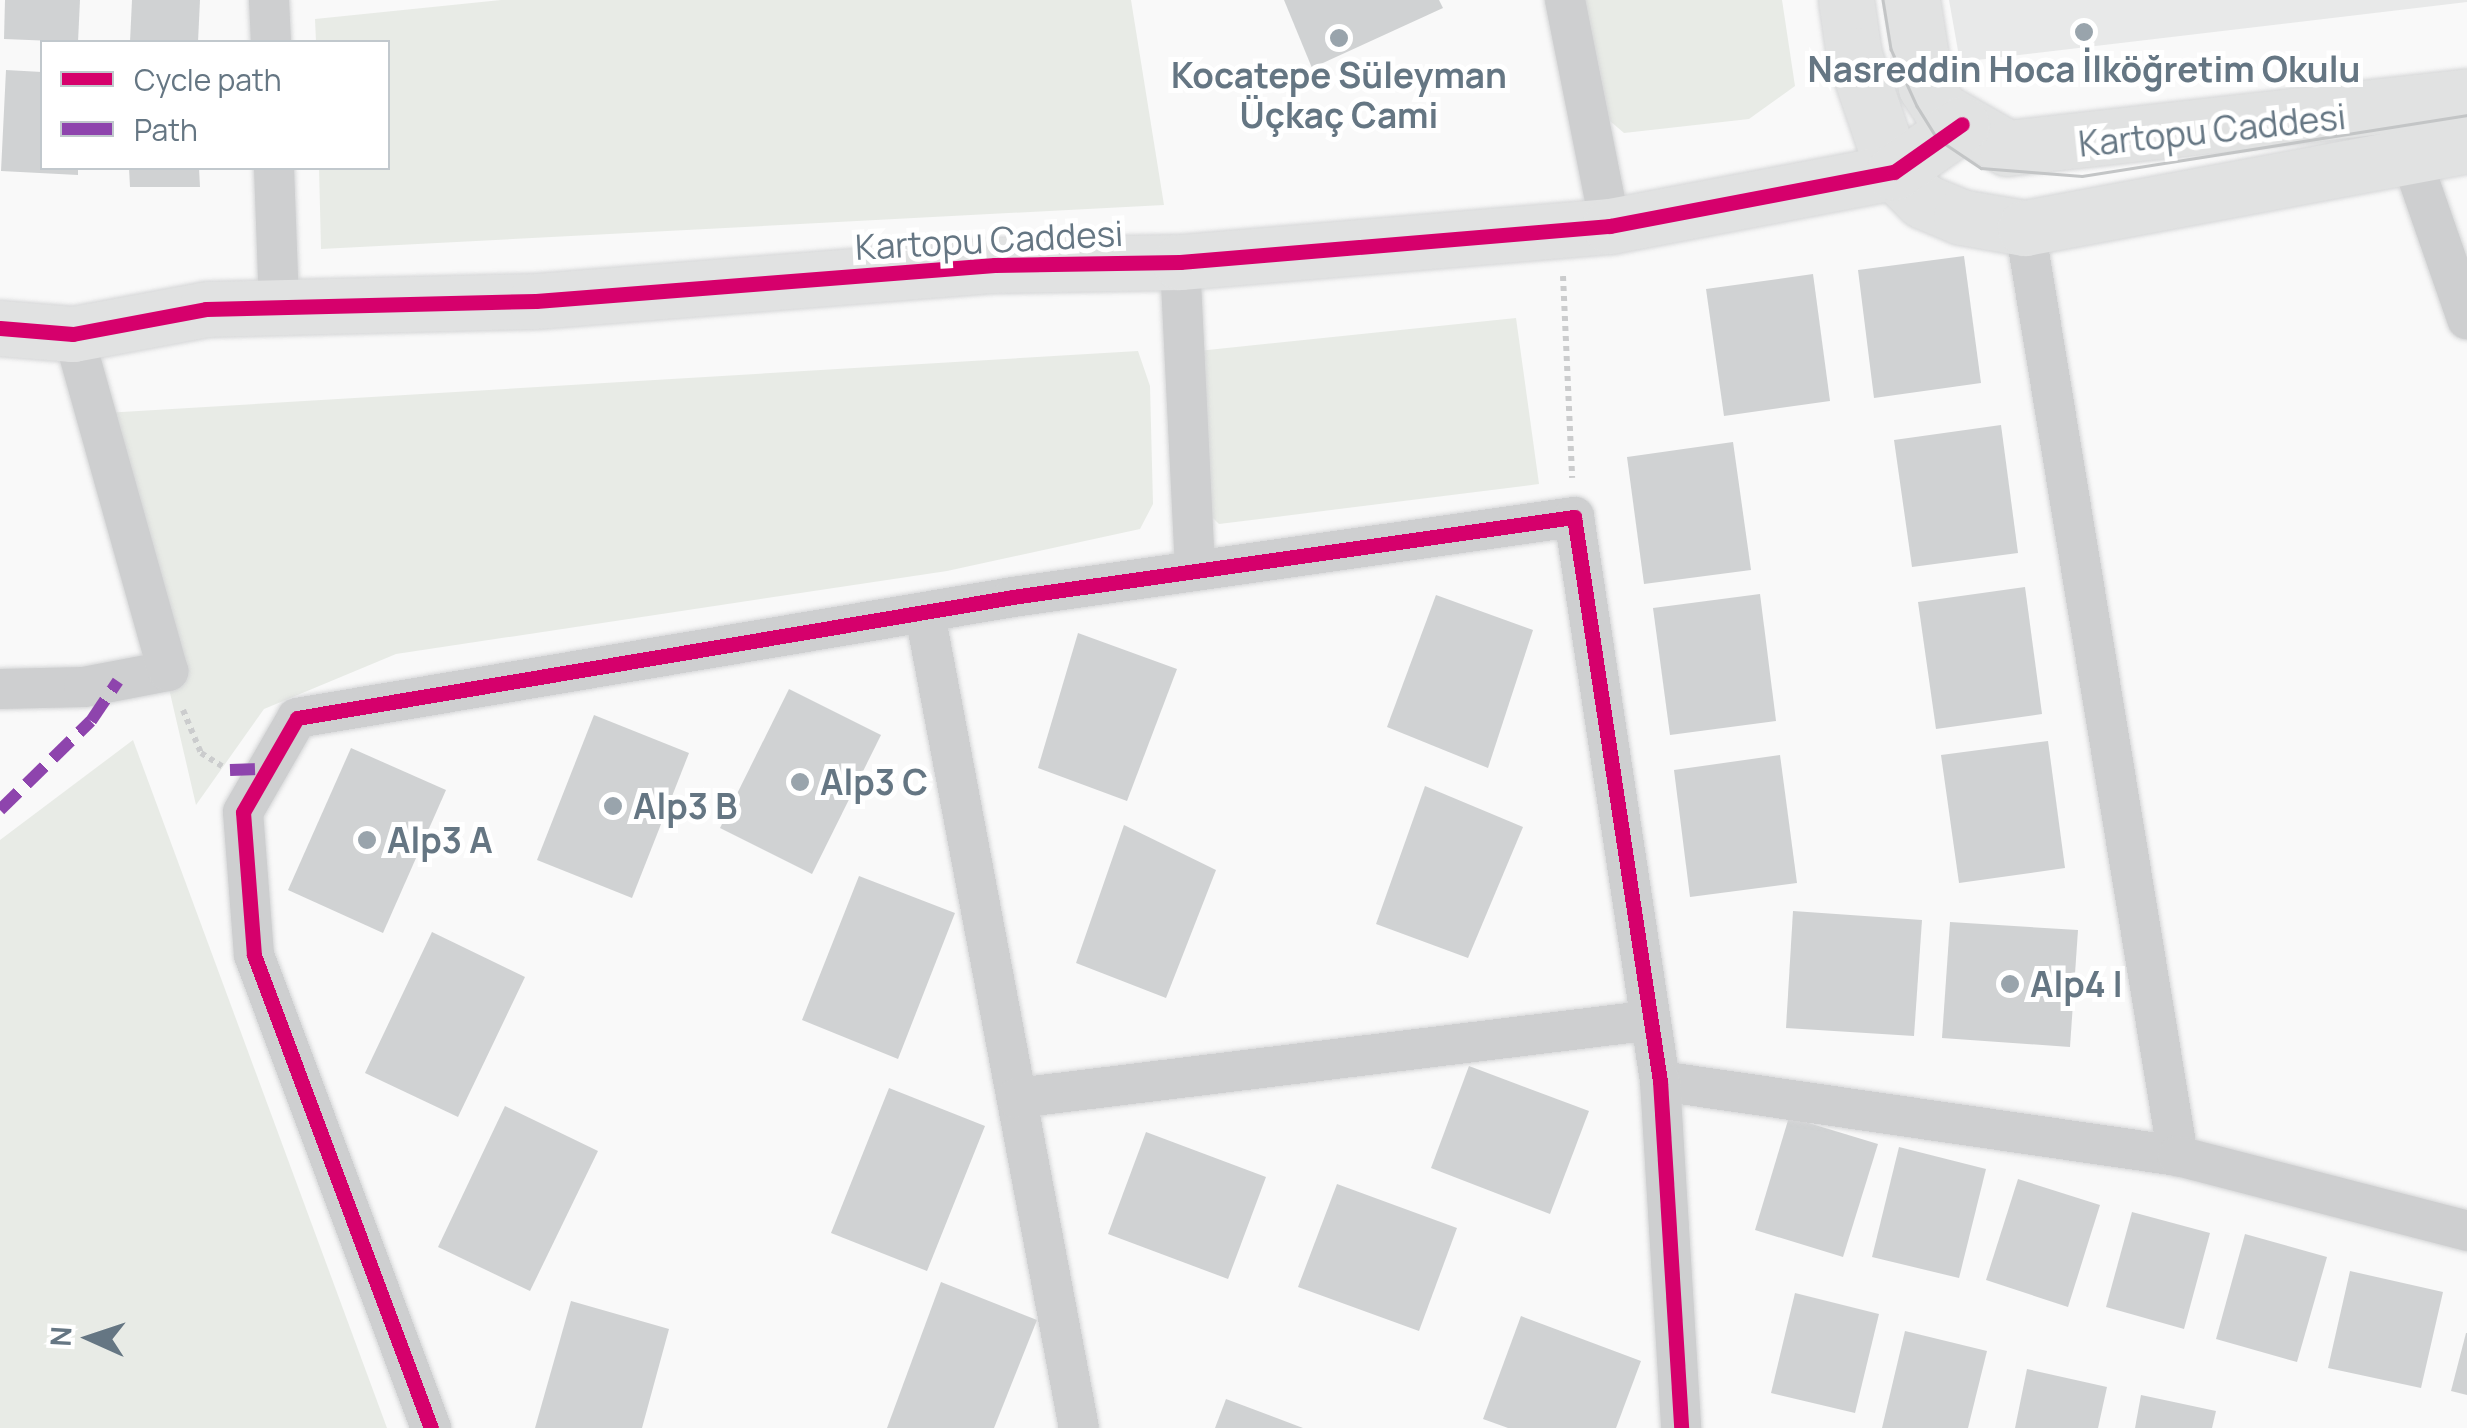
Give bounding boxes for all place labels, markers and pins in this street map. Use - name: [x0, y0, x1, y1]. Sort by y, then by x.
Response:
- marker: Nasreddin Hoca İlköğretim Okulu: [2073, 21, 2095, 43]
- marker: Kocatepe Süleyman Üçkaç Cami: [1328, 27, 1350, 49]
- place label: Nasreddin Hoca İlköğretim Okulu: [1808, 48, 2360, 90]
- place label: Kocatepe Süleyman Üçkaç Cami: [1171, 54, 1507, 136]
- place label: Alp3 C: [820, 761, 928, 803]
- marker: Alp3 C: [789, 771, 811, 793]
- place label: Alp3 B: [633, 785, 737, 827]
- marker: Alp3 B: [602, 795, 624, 817]
- place label: Alp3 A: [387, 819, 493, 861]
- marker: Alp3 A: [356, 829, 378, 851]
- place label: Alp4 I: [2030, 963, 2123, 1005]
- marker: Alp4 I: [1999, 973, 2021, 995]

